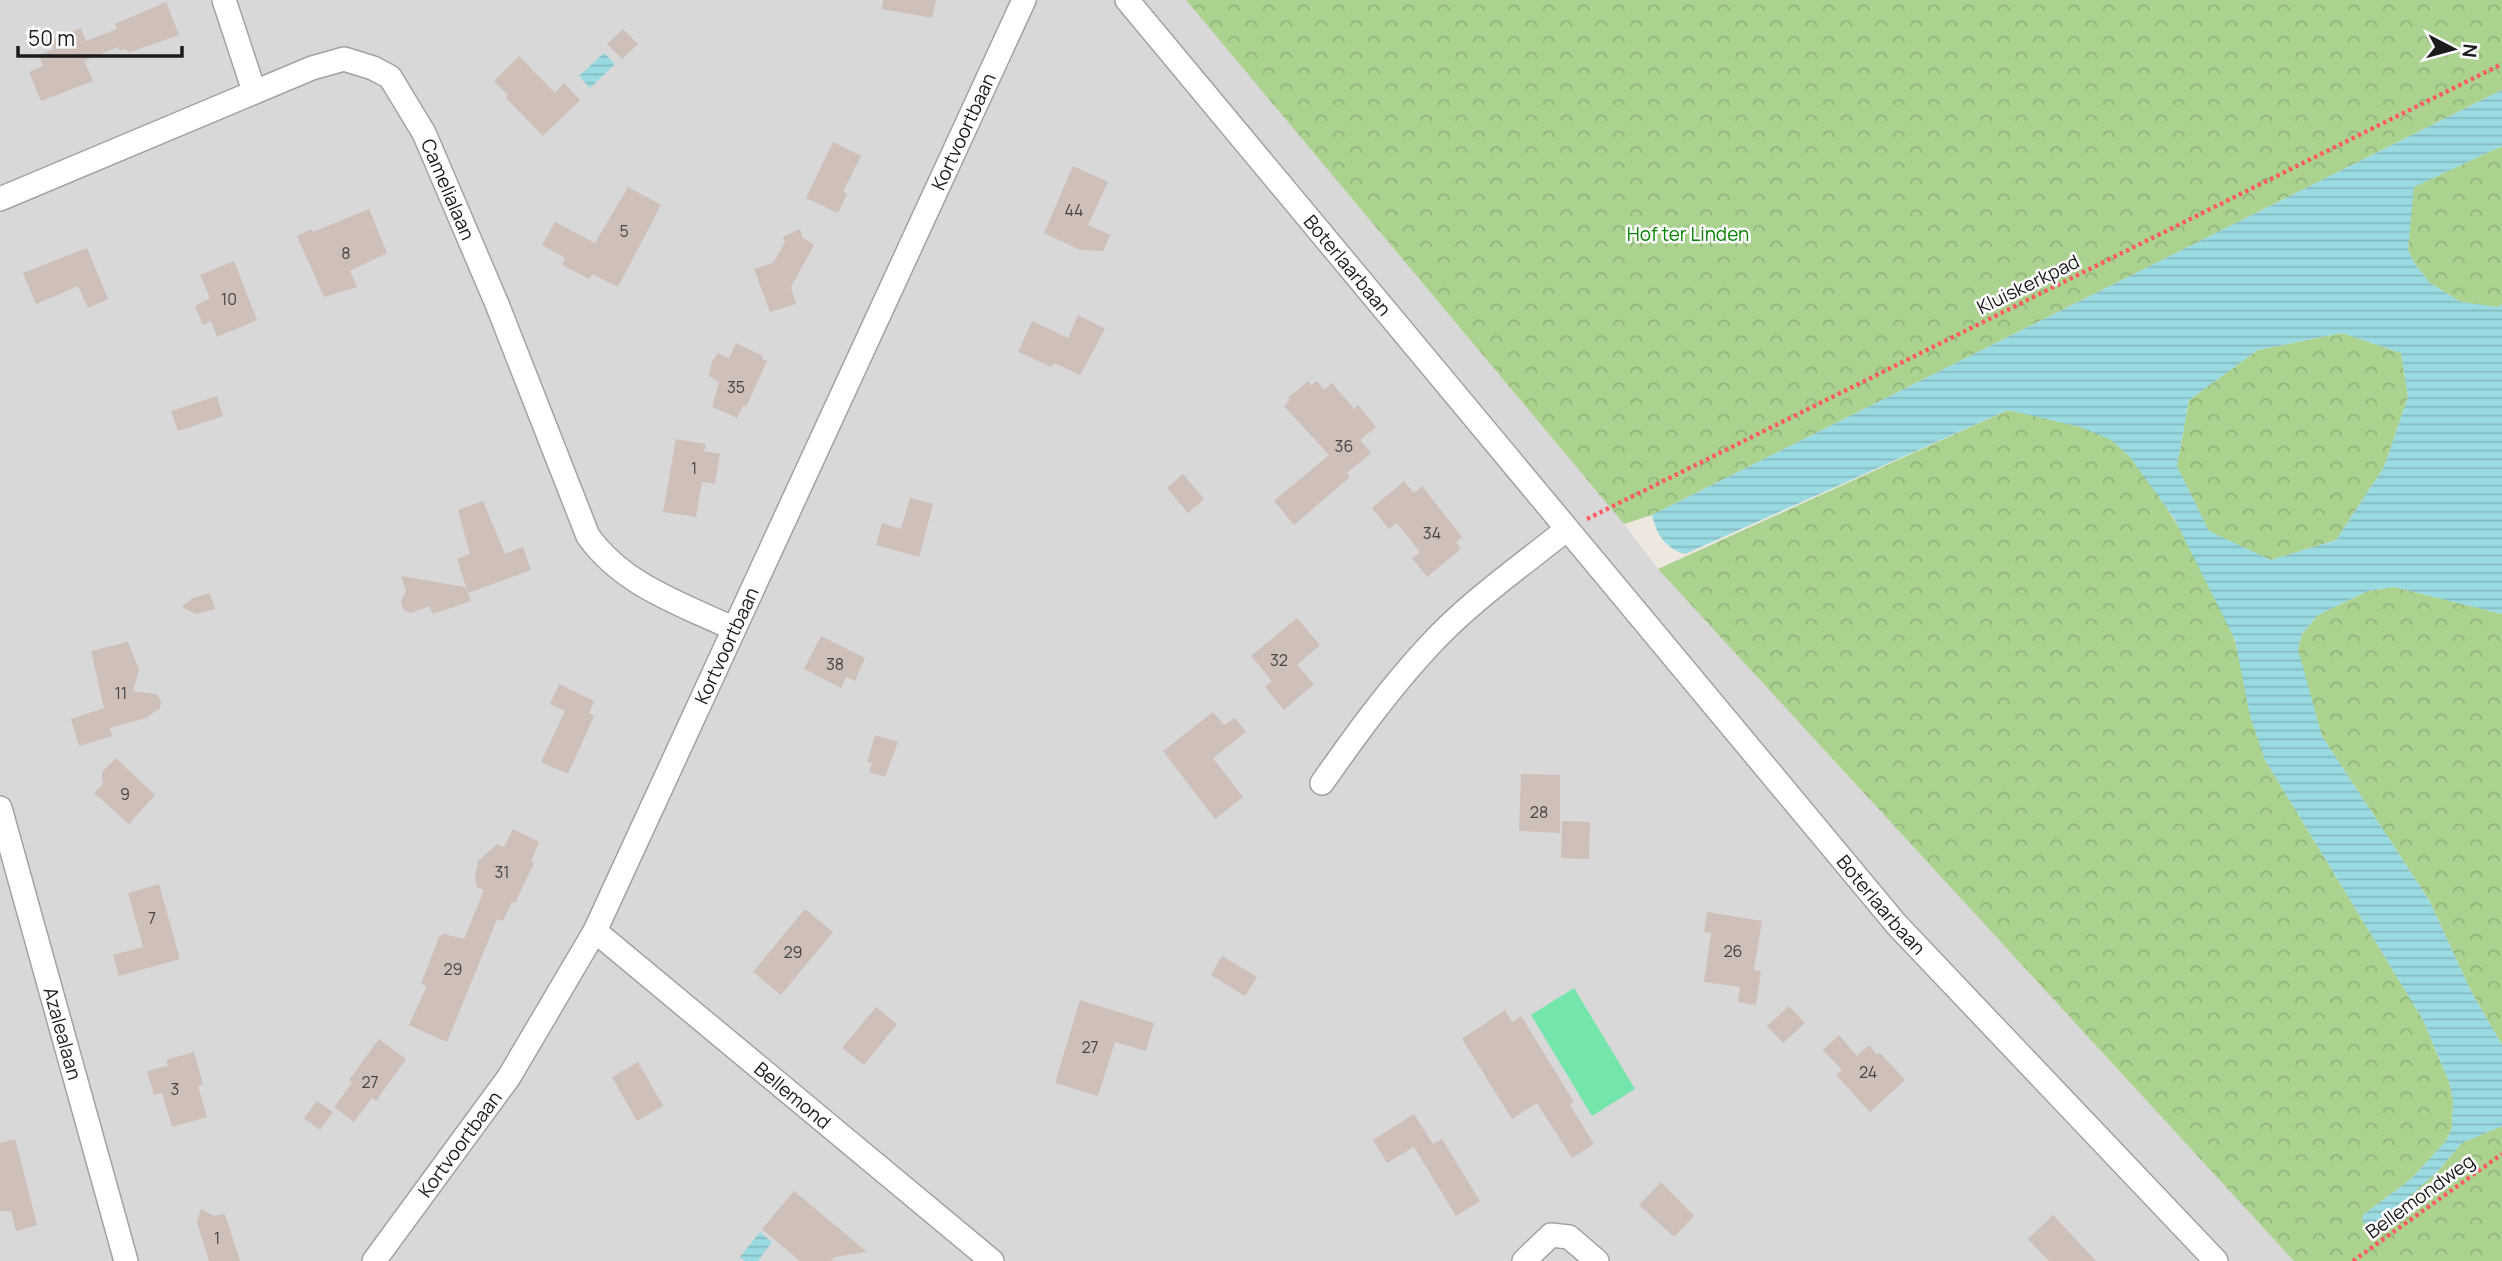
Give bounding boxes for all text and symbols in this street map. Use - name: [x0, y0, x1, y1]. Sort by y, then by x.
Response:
- scale bar: [18, 14, 182, 58]
- north arrow: [2418, 14, 2488, 84]
- text: 50 m: [28, 24, 75, 52]
- text: N: [2456, 43, 2484, 59]
- street label: Kortvoortbaan: [925, 69, 1002, 194]
- street label: Camelialaan: [415, 135, 481, 244]
- house number: 44: [1064, 199, 1084, 221]
- street label: Boterlaarbaan: [1298, 209, 1397, 321]
- house number: 5: [619, 220, 629, 242]
- park label: Hof ter Linden: [1627, 221, 1749, 247]
- house number: 8: [341, 242, 351, 264]
- street label: Kluiskerkpad: [1972, 248, 2084, 320]
- house number: 10: [221, 288, 237, 310]
- house number: 35: [727, 376, 745, 398]
- house number: 36: [1335, 435, 1353, 457]
- house number: 1: [691, 457, 697, 479]
- house number: 34: [1423, 522, 1441, 544]
- street label: Kortvoortbaan: [688, 583, 765, 708]
- house number: 32: [1270, 649, 1288, 671]
- house number: 38: [826, 653, 844, 675]
- house number: 11: [115, 682, 127, 704]
- house number: 9: [120, 783, 130, 805]
- house number: 28: [1530, 801, 1548, 823]
- street label: Boterlaarbaan: [1831, 849, 1932, 960]
- house number: 31: [494, 861, 510, 883]
- house number: 7: [148, 907, 156, 929]
- house number: 26: [1723, 940, 1743, 962]
- house number: 29: [783, 941, 803, 963]
- house number: 29: [443, 958, 463, 980]
- street label: Azalealaan: [37, 984, 88, 1083]
- house number: 27: [1081, 1036, 1099, 1058]
- street label: Bellemond: [749, 1056, 836, 1135]
- house number: 24: [1859, 1061, 1877, 1083]
- house number: 27: [361, 1071, 379, 1093]
- house number: 3: [171, 1078, 179, 1100]
- street label: Kortvoortbaan: [412, 1086, 508, 1203]
- street label: Bellemondweg: [2360, 1148, 2480, 1244]
- house number: 1: [214, 1227, 220, 1249]

